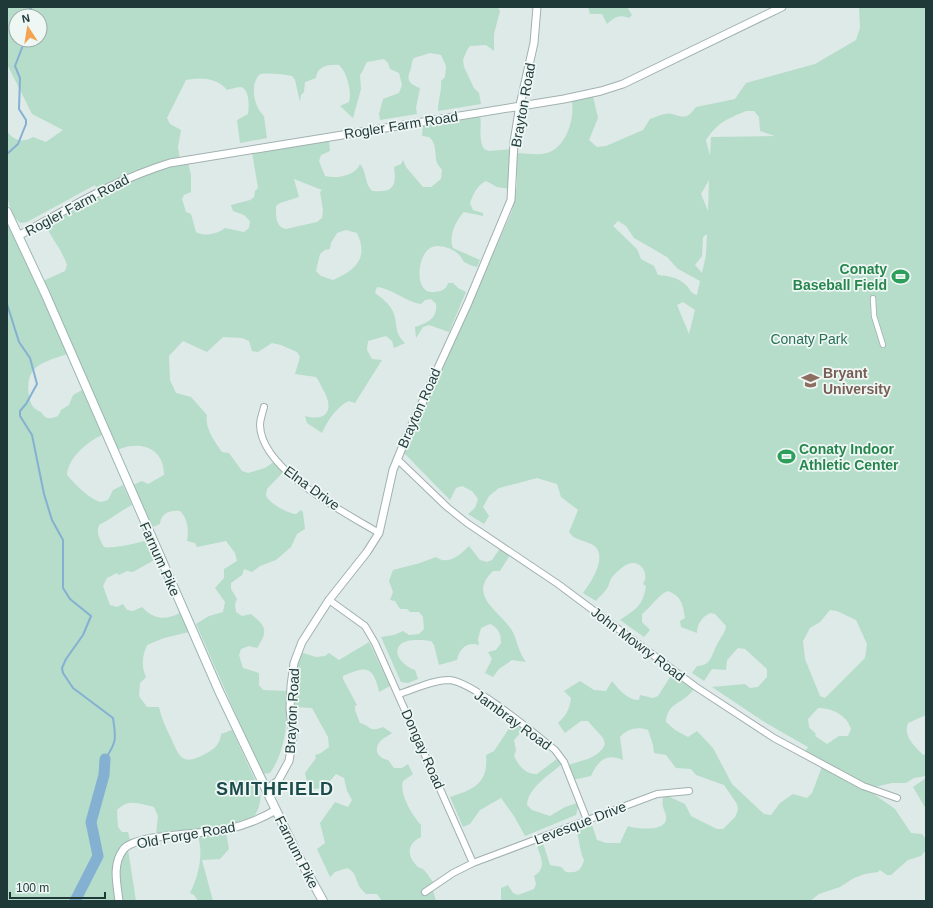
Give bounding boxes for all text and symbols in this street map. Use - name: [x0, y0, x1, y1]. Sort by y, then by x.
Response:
- north arrow: [8, 8, 48, 48]
- text: N: [21, 12, 31, 25]
- street label: Brayton Road: [508, 61, 538, 149]
- street label: Rogler Farm Road: [343, 108, 459, 142]
- street label: Rogler Farm Road: [22, 171, 132, 239]
- place label: Conaty Baseball Field: [793, 261, 887, 293]
- sports icon: Conaty Baseball Field: [890, 267, 910, 287]
- park label: Conaty Park: [770, 331, 849, 347]
- place label: Bryant University: [823, 365, 891, 397]
- street label: Brayton Road: [394, 366, 444, 450]
- school or university icon: Bryant University: [800, 371, 820, 391]
- place label: Conaty Indoor Athletic Center: [799, 441, 899, 473]
- sports icon: Conaty Indoor Athletic Center: [776, 447, 796, 467]
- street label: Elna Drive: [281, 463, 343, 514]
- street label: Farnum Pike: [137, 519, 184, 599]
- street label: John Mowry Road: [588, 604, 688, 684]
- street label: Brayton Road: [282, 668, 302, 754]
- street label: Jambray Road: [471, 687, 555, 753]
- street label: Dongay Road: [398, 707, 448, 791]
- district label: SMITHFIELD: [216, 779, 334, 799]
- street label: Levesque Drive: [532, 798, 628, 848]
- street label: Farnum Pike: [272, 813, 322, 891]
- street label: Old Forge Road: [136, 818, 236, 852]
- scale bar: [10, 874, 105, 900]
- text: 100 m: [16, 881, 49, 895]

